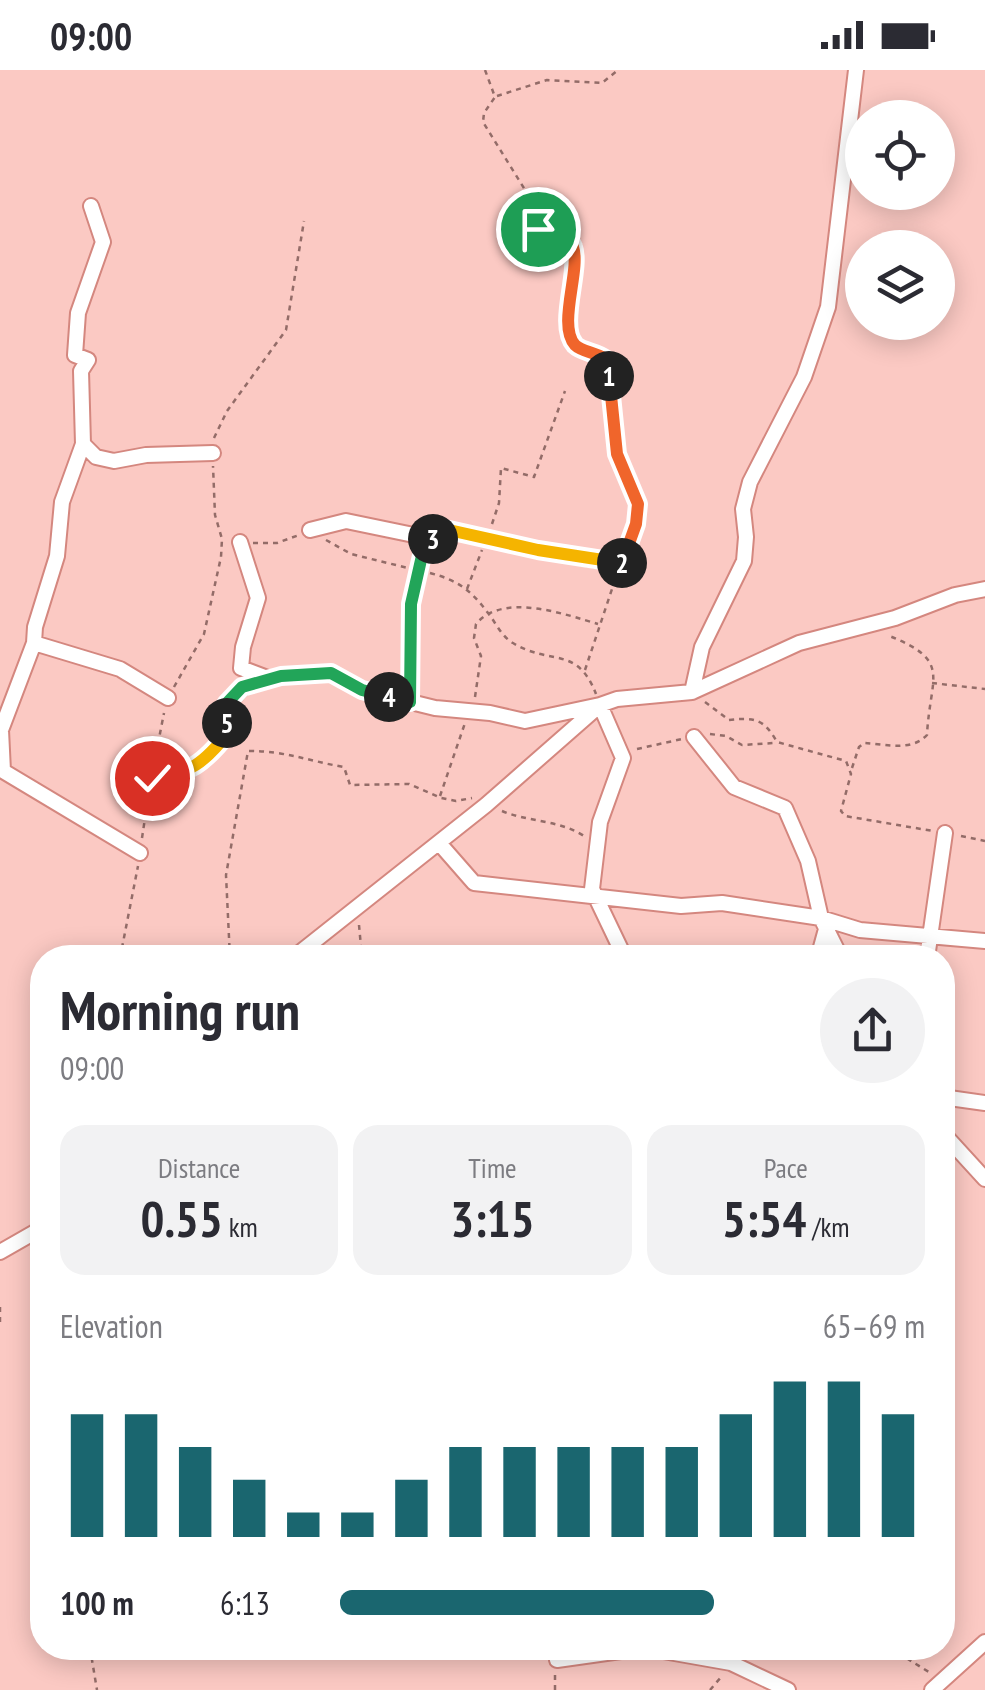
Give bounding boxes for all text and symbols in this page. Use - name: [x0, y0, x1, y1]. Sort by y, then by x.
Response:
- text: 09:00: [50, 11, 132, 60]
- map controls: [845, 100, 955, 340]
- button: locate: [845, 100, 955, 210]
- pin: [496, 187, 581, 272]
- icon: arrive: [511, 202, 566, 257]
- button: layers: [845, 230, 955, 340]
- pin: 1: [584, 351, 634, 401]
- text: 1: [602, 357, 616, 394]
- pin: 3: [408, 514, 458, 564]
- text: 3: [426, 520, 440, 557]
- pin: 2: [597, 538, 647, 588]
- text: 2: [615, 544, 629, 581]
- pin: 4: [364, 672, 414, 722]
- text: 4: [382, 678, 396, 715]
- pin: 5: [202, 698, 252, 748]
- text: 5: [220, 704, 234, 741]
- pin: [110, 736, 195, 821]
- icon: check: [125, 751, 180, 806]
- text: Morning run: [60, 974, 300, 1045]
- button: share: [820, 978, 925, 1083]
- text: 09:00: [60, 1047, 124, 1089]
- text: Distance: [158, 1149, 240, 1186]
- text: Time: [468, 1149, 517, 1186]
- text: Pace: [764, 1149, 808, 1186]
- text: 0.55: [140, 1186, 223, 1251]
- text: 3:15: [450, 1186, 535, 1251]
- text: 5:54: [722, 1186, 806, 1251]
- text: km: [223, 1208, 258, 1245]
- text: /km: [806, 1208, 850, 1245]
- text: Elevation: [60, 1305, 163, 1347]
- text: 65–69 m: [823, 1305, 925, 1347]
- text: 100 m: [60, 1582, 134, 1624]
- text: 6:13: [220, 1582, 270, 1624]

